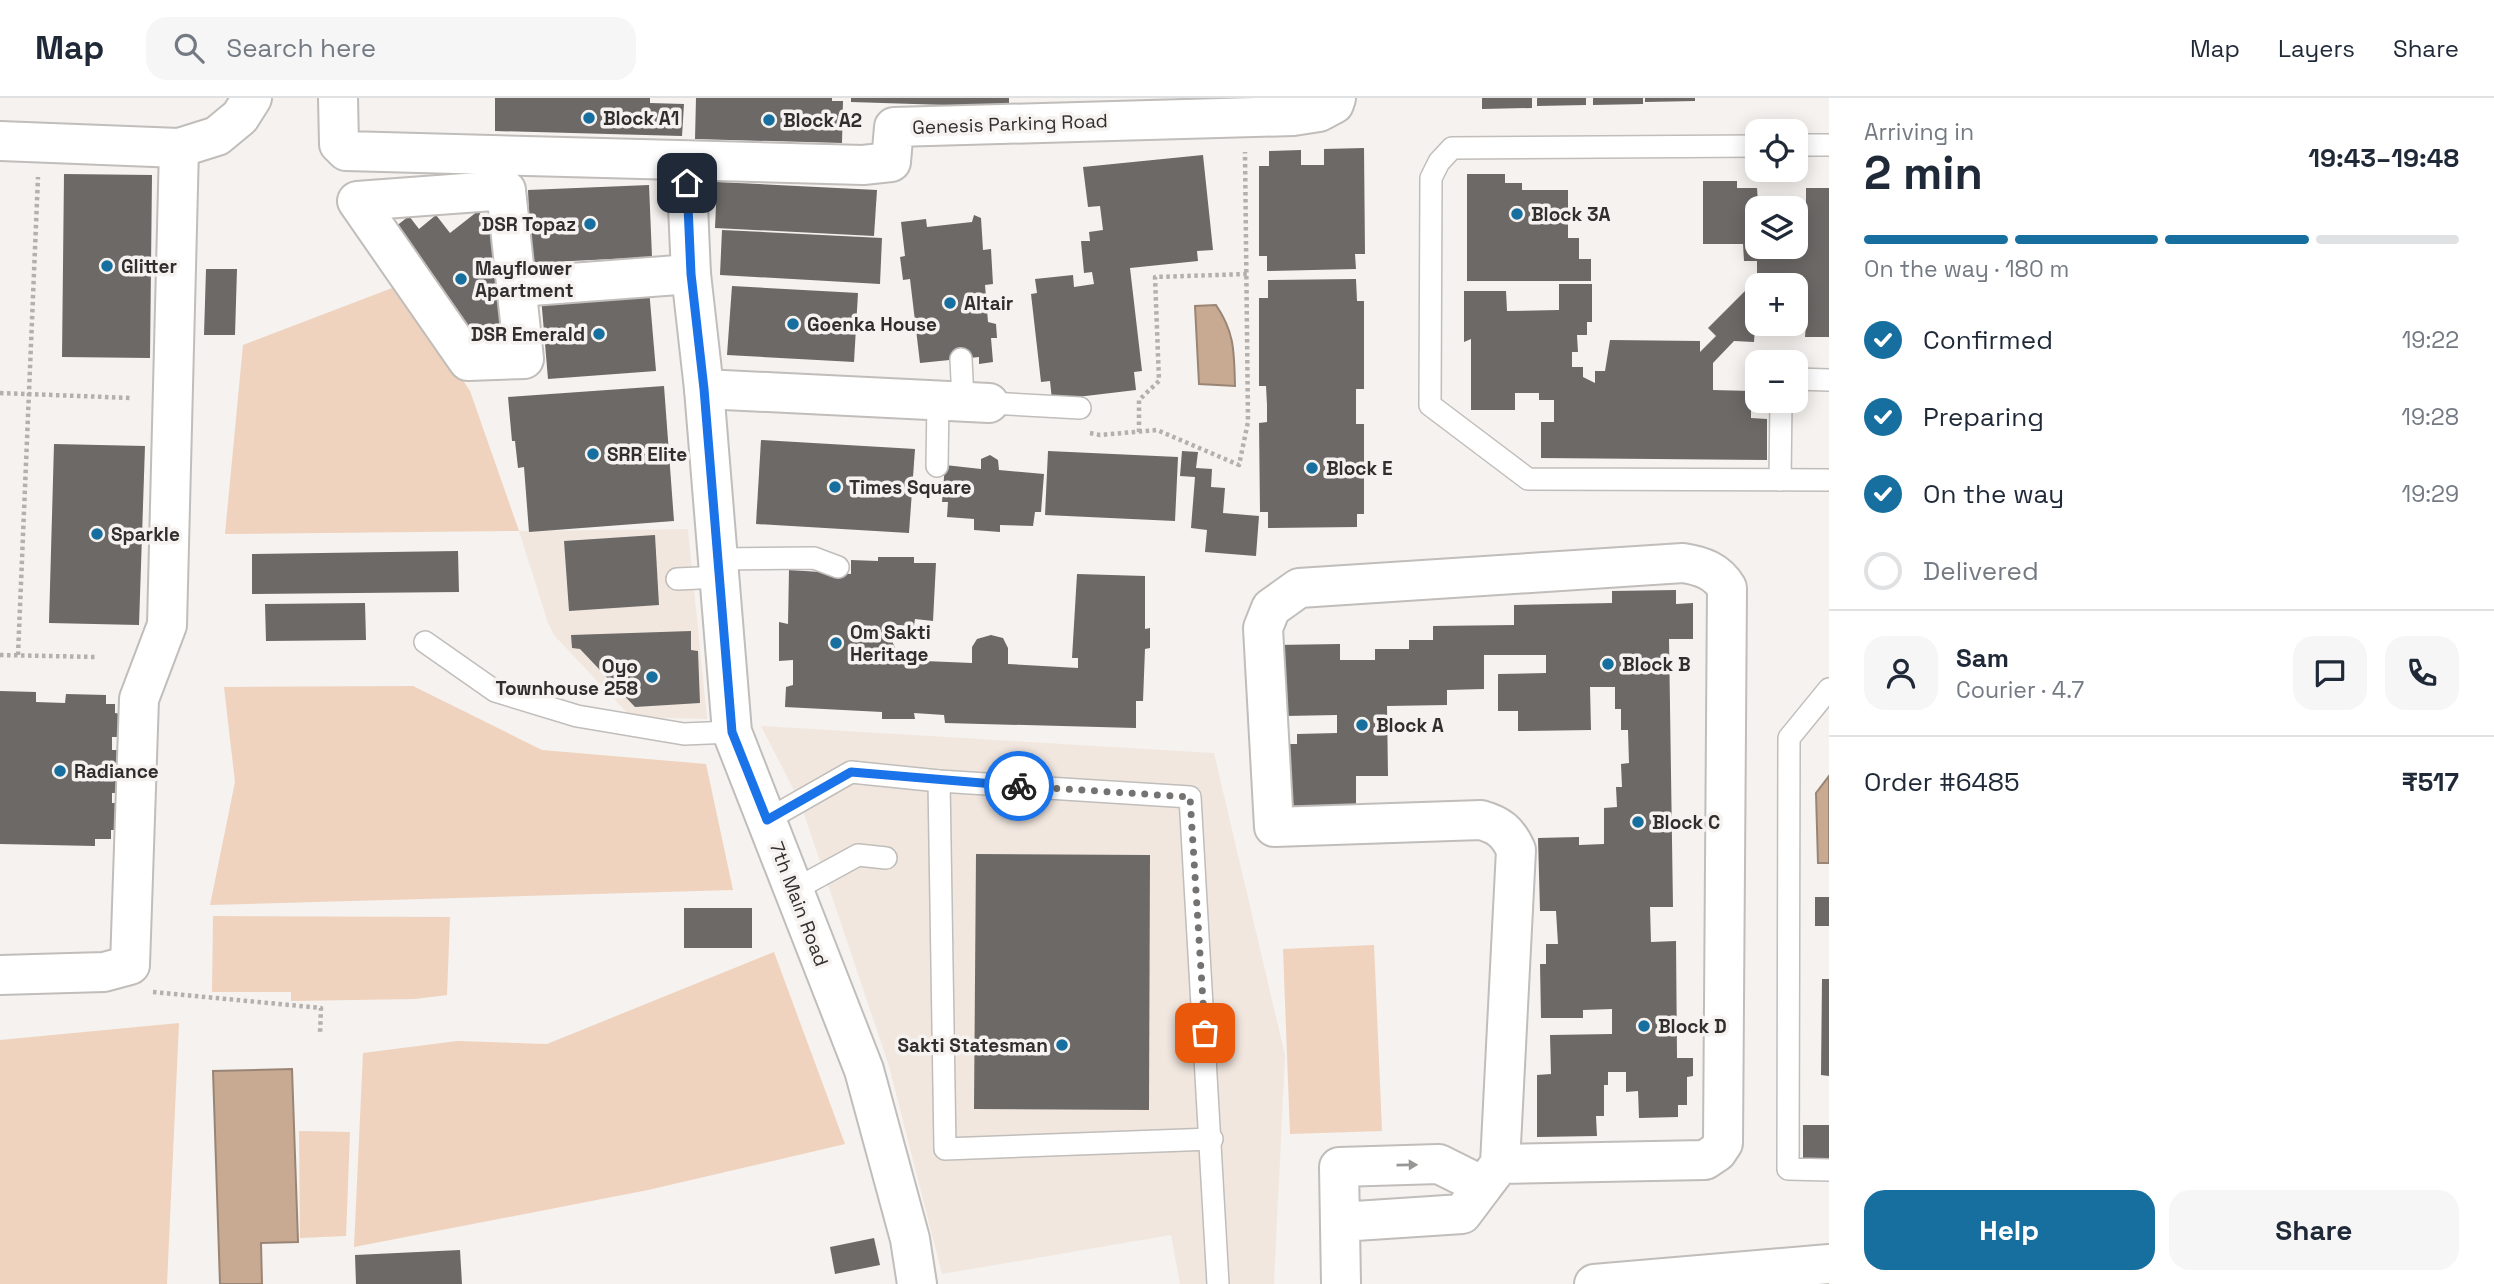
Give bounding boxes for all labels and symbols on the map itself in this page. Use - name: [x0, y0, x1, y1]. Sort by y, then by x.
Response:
- place label: Block A1: [603, 106, 679, 131]
- place label: Block A2: [783, 108, 862, 133]
- street label: Genesis Parking Road: [912, 108, 1108, 140]
- marker: Block A1: [581, 110, 597, 126]
- marker: Block A2: [761, 112, 777, 128]
- pin: [657, 153, 717, 213]
- place label: Block 3A: [1531, 202, 1611, 227]
- marker: Block 3A: [1509, 206, 1525, 222]
- place label: DSR Topaz: [482, 212, 576, 237]
- marker: DSR Topaz: [582, 216, 598, 232]
- place label: Glitter: [121, 254, 177, 279]
- place label: Mayflower Apartment: [475, 256, 574, 303]
- marker: Glitter: [99, 258, 115, 274]
- marker: Mayflower Apartment: [453, 271, 469, 287]
- place label: Altair: [964, 291, 1013, 316]
- marker: Altair: [942, 295, 958, 311]
- place label: Goenka House: [807, 312, 937, 337]
- marker: Goenka House: [785, 316, 801, 332]
- place label: DSR Emerald: [471, 322, 585, 347]
- marker: DSR Emerald: [591, 326, 607, 342]
- place label: SRR Elite: [607, 442, 687, 467]
- marker: SRR Elite: [585, 446, 601, 462]
- place label: Block E: [1326, 456, 1393, 481]
- marker: Block E: [1304, 460, 1320, 476]
- place label: Times Square: [849, 475, 971, 500]
- marker: Times Square: [827, 479, 843, 495]
- place label: Sparkle: [111, 522, 180, 547]
- marker: Sparkle: [89, 526, 105, 542]
- place label: Om Sakti Heritage: [850, 620, 931, 667]
- marker: Om Sakti Heritage: [828, 635, 844, 651]
- place label: Block B: [1622, 652, 1691, 677]
- place label: Oyo Townhouse 258: [496, 654, 638, 701]
- marker: Block B: [1600, 656, 1616, 672]
- marker: Oyo Townhouse 258: [644, 669, 660, 685]
- place label: Block A: [1376, 713, 1444, 738]
- marker: Block A: [1354, 717, 1370, 733]
- courier: [984, 751, 1054, 821]
- place label: Radiance: [74, 759, 159, 784]
- marker: Radiance: [52, 763, 68, 779]
- place label: Block C: [1652, 810, 1720, 835]
- marker: Block C: [1630, 814, 1646, 830]
- street label: 7th Main Road: [764, 838, 834, 970]
- pin: [1175, 1003, 1235, 1063]
- place label: Block D: [1658, 1014, 1727, 1039]
- marker: Block D: [1636, 1018, 1652, 1034]
- place label: Sakti Statesman: [898, 1033, 1048, 1058]
- marker: Sakti Statesman: [1054, 1037, 1070, 1053]
- one-way arrow: [1396, 1159, 1418, 1171]

